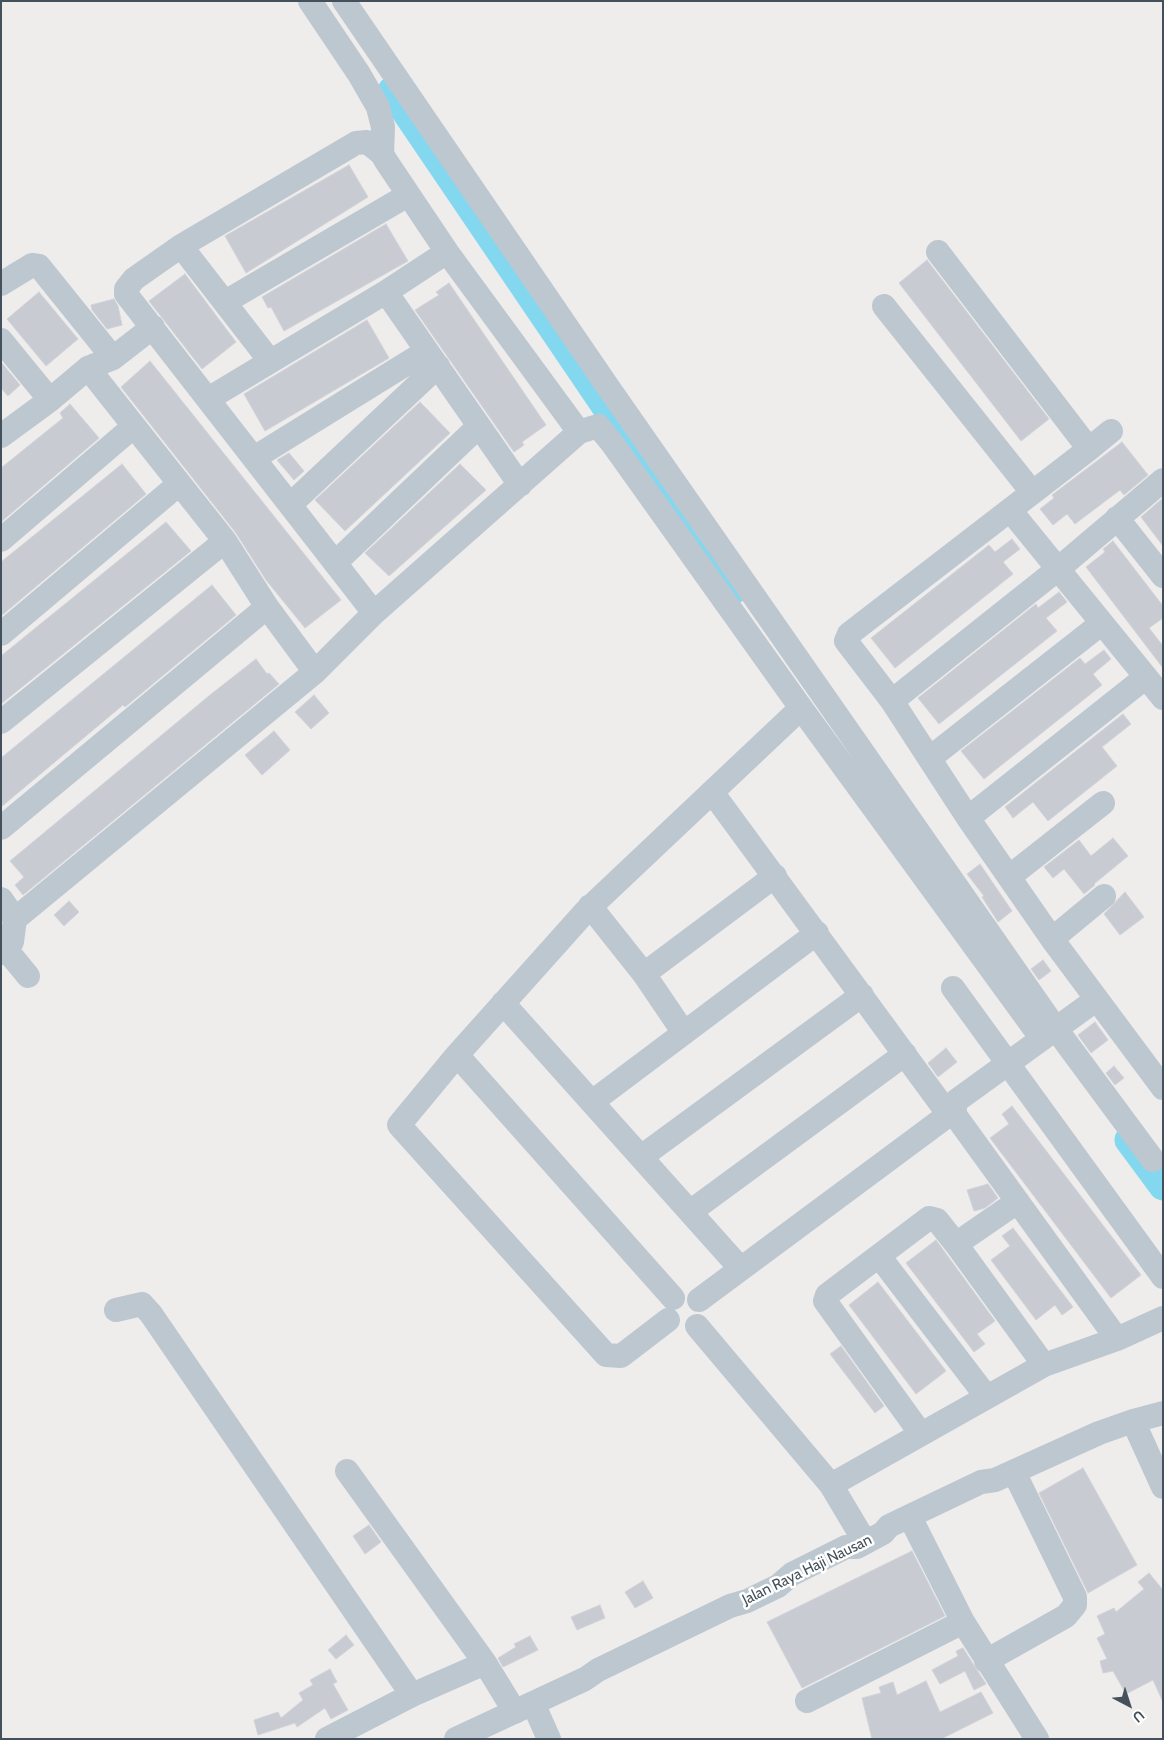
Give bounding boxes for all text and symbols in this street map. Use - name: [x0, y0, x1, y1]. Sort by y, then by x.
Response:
- street label: Jalan Raya Haji Nausan: [739, 1531, 875, 1609]
- north arrow: [1104, 1680, 1154, 1730]
- text: U: [1129, 1706, 1148, 1727]

